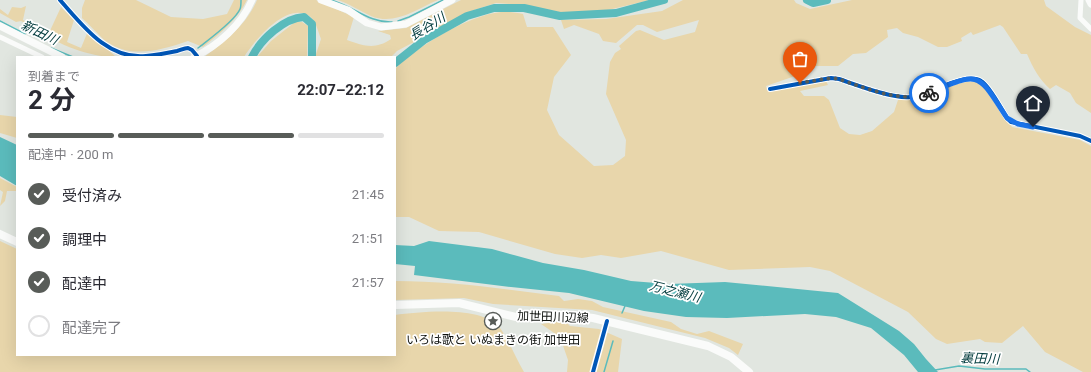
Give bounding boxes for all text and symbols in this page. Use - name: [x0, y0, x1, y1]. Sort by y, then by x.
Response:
- water label: 長谷川: [407, 9, 449, 43]
- water label: 新田川: [19, 17, 62, 49]
- pin: [783, 42, 817, 83]
- icon: bag: [789, 48, 811, 70]
- text: 到着まで: [28, 69, 80, 84]
- courier: [909, 73, 949, 113]
- text: 22:07–22:12: [297, 81, 384, 99]
- icon: bike: [918, 82, 940, 104]
- text: 2 分: [28, 85, 75, 115]
- pin: [1016, 86, 1050, 127]
- icon: home: [1022, 92, 1044, 114]
- text: 配達中 · 200 m: [28, 147, 113, 162]
- icon: check: [28, 183, 50, 205]
- text: 受付済み: [62, 187, 122, 205]
- text: 21:45: [352, 187, 384, 202]
- icon: check: [28, 227, 50, 249]
- text: 調理中: [62, 231, 107, 249]
- text: 21:51: [352, 231, 384, 246]
- icon: check: [28, 271, 50, 293]
- text: 配達中: [62, 275, 107, 293]
- text: 21:57: [352, 275, 384, 290]
- water label: 万之瀬川: [648, 278, 704, 306]
- street label: 加世田川辺線: [517, 309, 589, 325]
- place icon: いろは歌と いぬまきの街 加世田: [483, 311, 503, 331]
- text: 配達完了: [62, 319, 122, 337]
- place label: いろは歌と いぬまきの街 加世田: [406, 333, 580, 347]
- water label: 裏田川: [960, 350, 1002, 367]

